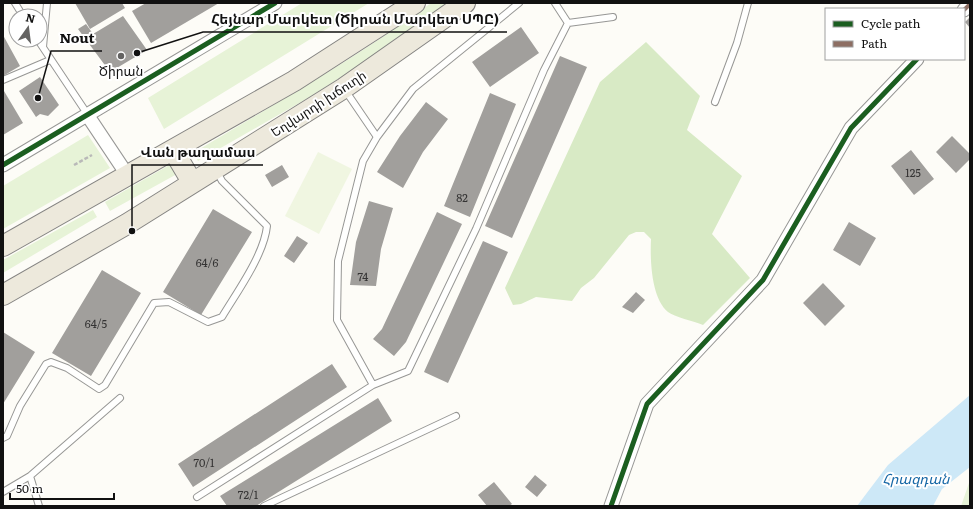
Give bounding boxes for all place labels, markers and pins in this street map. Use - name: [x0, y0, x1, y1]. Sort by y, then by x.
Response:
- callout: Հեյնար Մարկետ (Ծիրան Մարկետ ՍՊԸ): [203, 6, 507, 32]
- callout: Nout: [51, 25, 102, 51]
- marker: Ծիրան: [116, 51, 126, 61]
- place label: Ծիրան: [99, 61, 143, 80]
- callout: Վան թաղամաս: [132, 139, 263, 165]

